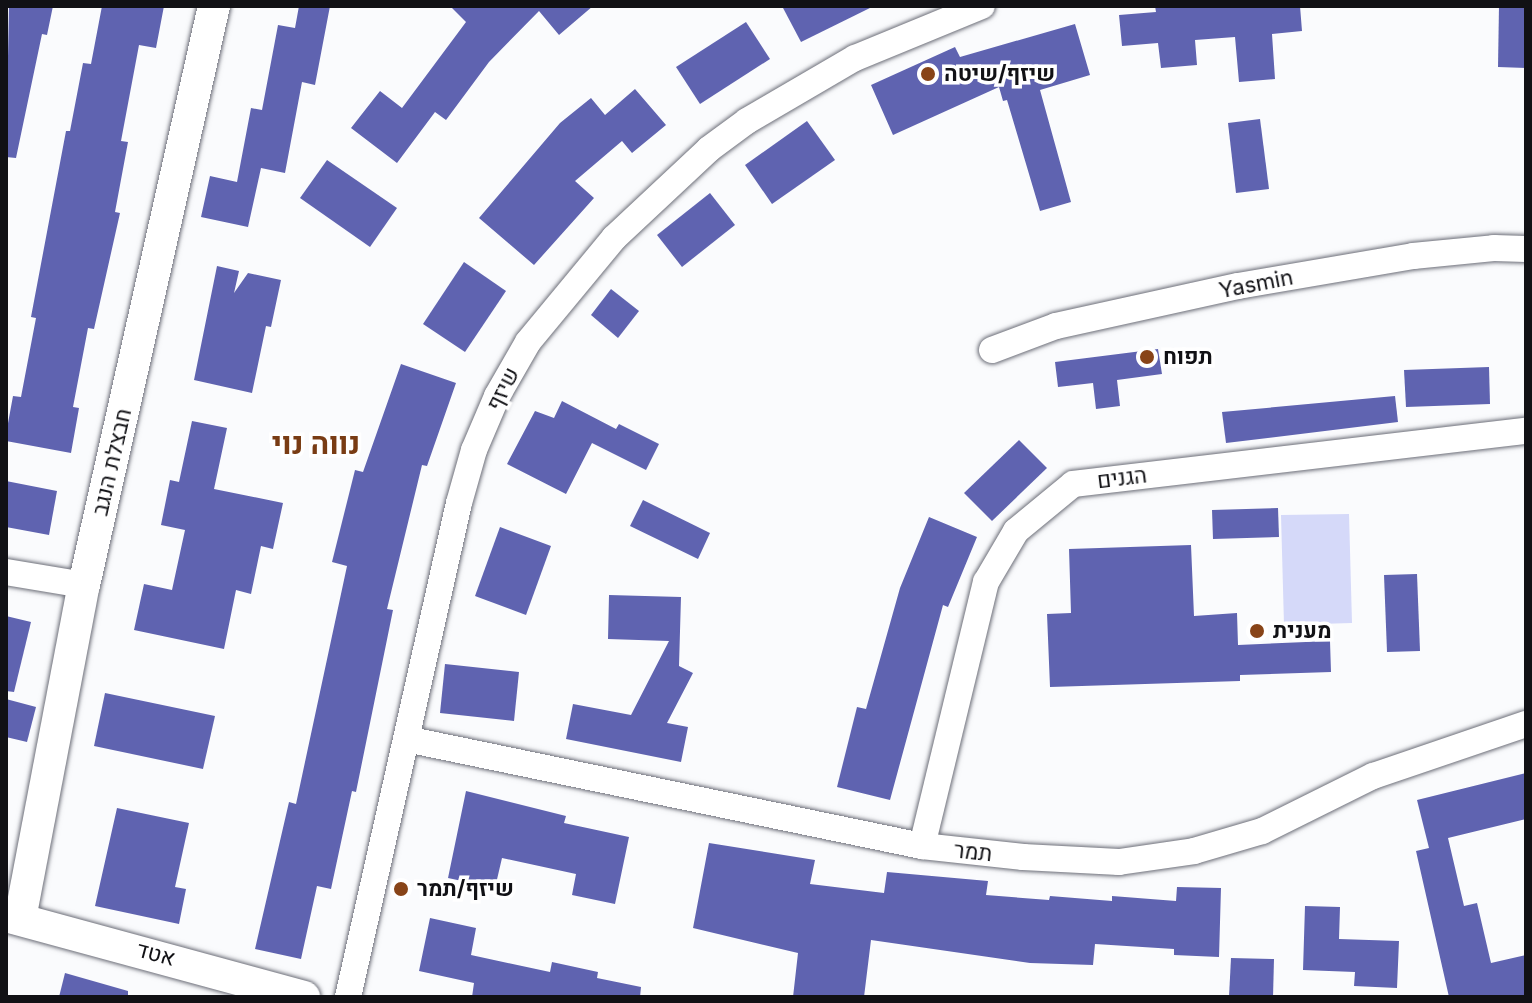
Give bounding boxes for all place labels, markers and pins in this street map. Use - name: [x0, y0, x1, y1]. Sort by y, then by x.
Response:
- place label: שיזף/שיטה: [944, 61, 1055, 87]
- marker: שיזף/שיטה: [919, 65, 937, 83]
- place label: תפוח: [1163, 344, 1213, 370]
- marker: תפוח: [1138, 348, 1156, 366]
- place label: מענית: [1273, 618, 1332, 644]
- marker: מענית: [1248, 622, 1266, 640]
- place label: שיזף/תמר: [417, 876, 514, 902]
- marker: שיזף/תמר: [392, 880, 410, 898]

